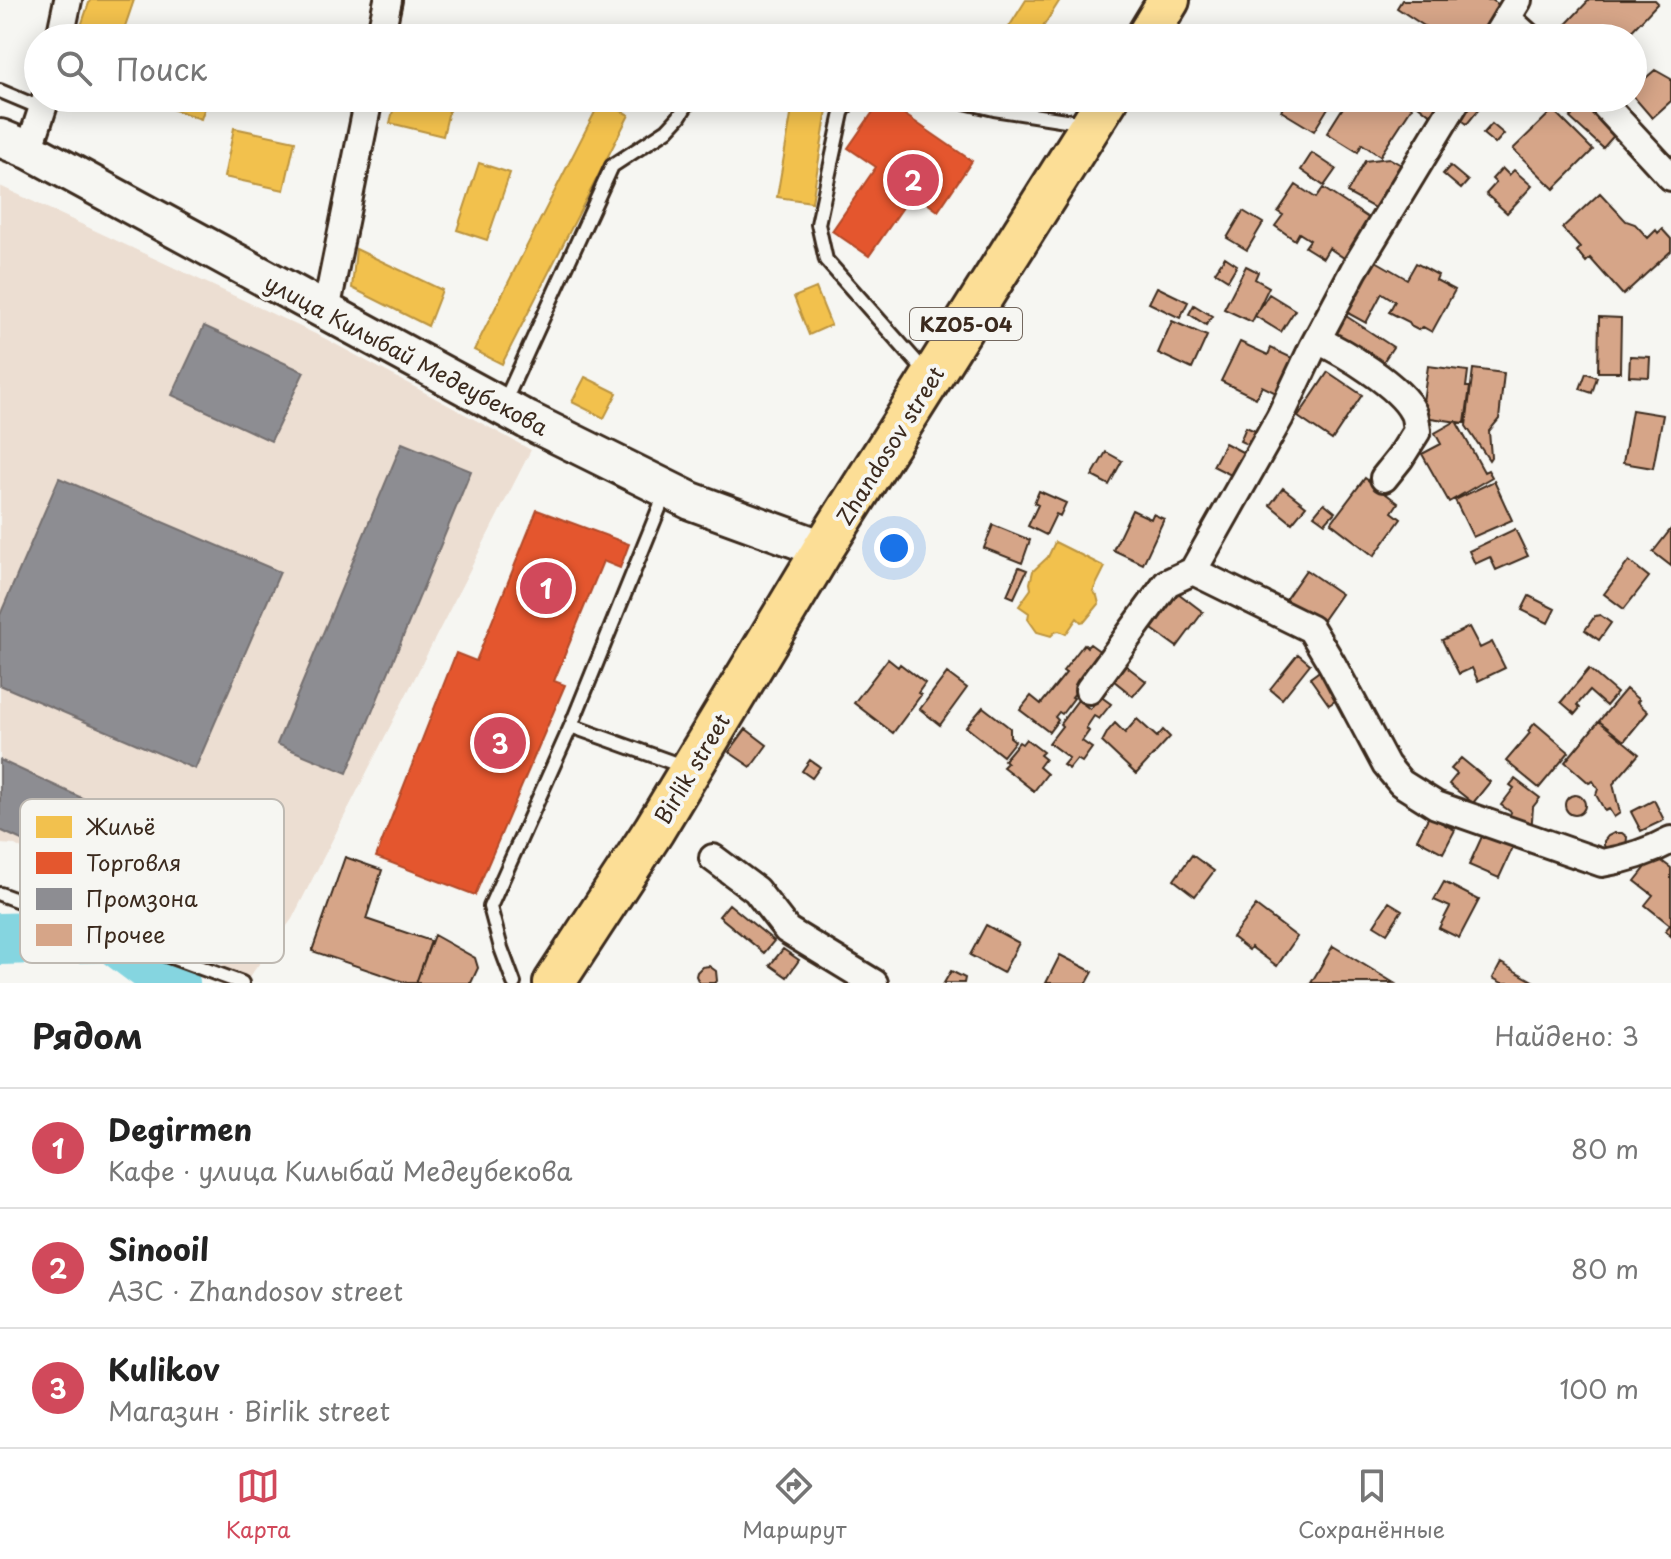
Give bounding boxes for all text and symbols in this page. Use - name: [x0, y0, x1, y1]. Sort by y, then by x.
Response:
- search box: [24, 24, 1647, 112]
- icon: search: [52, 46, 96, 90]
- text: Поиск: [116, 46, 207, 91]
- pin: 2: [887, 150, 939, 210]
- street label: улица Килыбай Медеубекова: [259, 265, 555, 443]
- road number: KZ05-04: [910, 308, 1022, 340]
- street label: Zhandosov street: [827, 359, 951, 531]
- your location: [874, 528, 914, 568]
- pin: 1: [520, 558, 572, 618]
- street label: Birlik street: [645, 706, 737, 830]
- pin: 3: [474, 713, 526, 773]
- legend: [20, 799, 284, 963]
- text: Жильё: [85, 809, 155, 842]
- text: Торговля: [86, 845, 181, 878]
- text: Промзона: [86, 881, 198, 914]
- text: Прочее: [86, 917, 166, 950]
- text: Рядом: [32, 1009, 143, 1061]
- text: Найдено: 3: [1495, 1016, 1639, 1055]
- text: Degirmen: [108, 1106, 252, 1151]
- text: 1: [52, 1129, 64, 1168]
- text: 80 m: [1571, 1129, 1639, 1168]
- text: Кафе · улица Килыбай Медеубекова: [108, 1151, 573, 1190]
- text: Sinooil: [108, 1226, 209, 1271]
- text: 2: [49, 1249, 67, 1288]
- text: 80 m: [1571, 1249, 1639, 1288]
- text: АЗС · Zhandosov street: [108, 1271, 403, 1310]
- text: Kulikov: [108, 1346, 220, 1391]
- text: 3: [49, 1369, 67, 1408]
- text: 100 m: [1559, 1369, 1639, 1408]
- text: Магазин · Birlik street: [108, 1391, 390, 1430]
- tab: Карта: [226, 1464, 290, 1545]
- tab: Маршрут: [742, 1464, 846, 1545]
- tab: Сохранённые: [1298, 1464, 1445, 1545]

